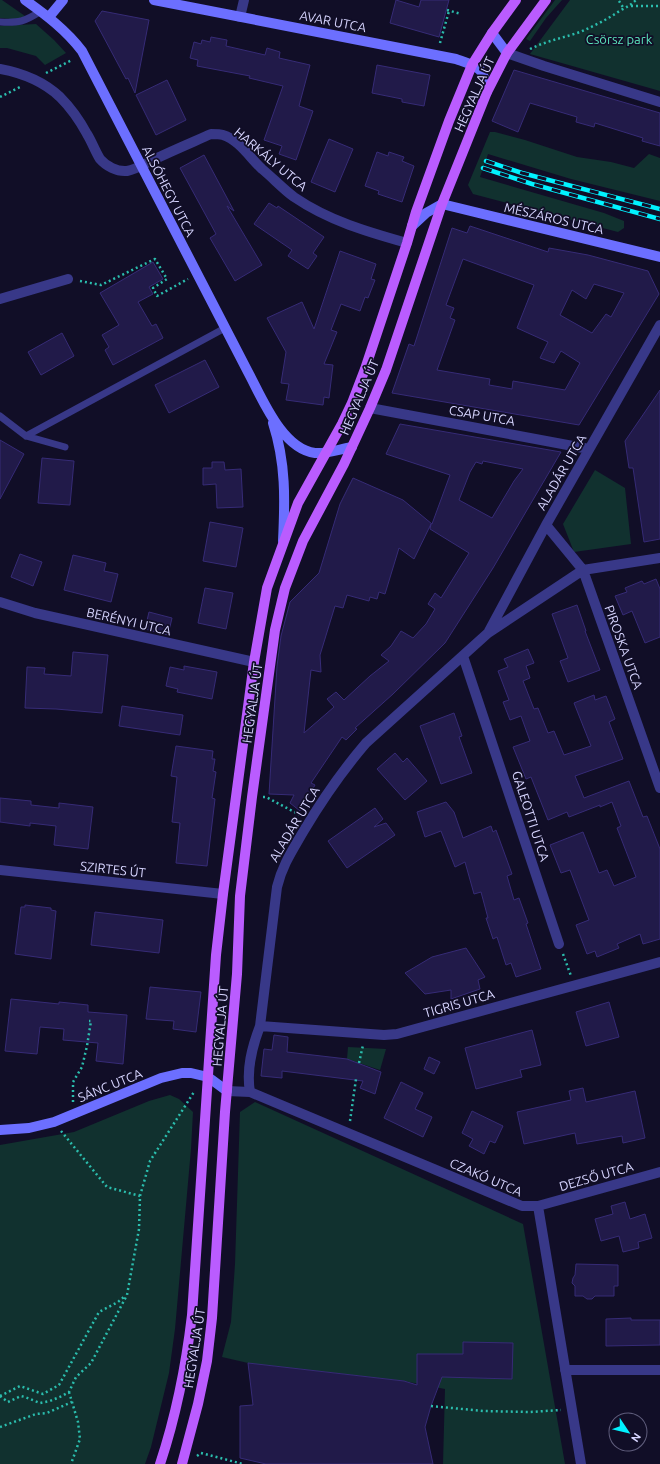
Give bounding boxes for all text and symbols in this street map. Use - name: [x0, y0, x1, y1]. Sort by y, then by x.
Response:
- street label: AVAR UTCA: [299, 8, 368, 34]
- park label: Csörsz park: [586, 32, 653, 46]
- street label: HEGYALJA ÚT: [450, 54, 497, 134]
- street label: HARKÁLY UTCA: [232, 124, 311, 194]
- street label: ALSÓHEGY UTCA: [140, 143, 198, 239]
- street label: MÉSZÁROS UTCA: [503, 199, 606, 236]
- street label: HEGYALJA ÚT: [336, 357, 381, 437]
- street label: CSAP UTCA: [448, 402, 517, 428]
- street label: ALADÁR UTCA: [533, 431, 589, 512]
- street label: BERÉNYI UTCA: [85, 603, 174, 638]
- street label: PIROSKA UTCA: [602, 603, 646, 691]
- street label: HEGYALJA ÚT: [238, 662, 265, 744]
- street label: GALEOTTI UTCA: [510, 769, 552, 864]
- street label: ALADÁR UTCA: [265, 783, 322, 864]
- street label: SZIRTES ÚT: [79, 858, 147, 879]
- street label: HEGYALJA ÚT: [209, 985, 230, 1067]
- street label: TIGRIS UTCA: [422, 986, 497, 1020]
- street label: SÁNC UTCA: [75, 1065, 145, 1104]
- street label: CZAKÓ UTCA: [448, 1155, 525, 1199]
- street label: DEZSŐ UTCA: [557, 1159, 635, 1193]
- street label: HEGYALJA ÚT: [180, 1307, 207, 1389]
- north arrow: [608, 1412, 648, 1452]
- text: N: [629, 1431, 643, 1445]

